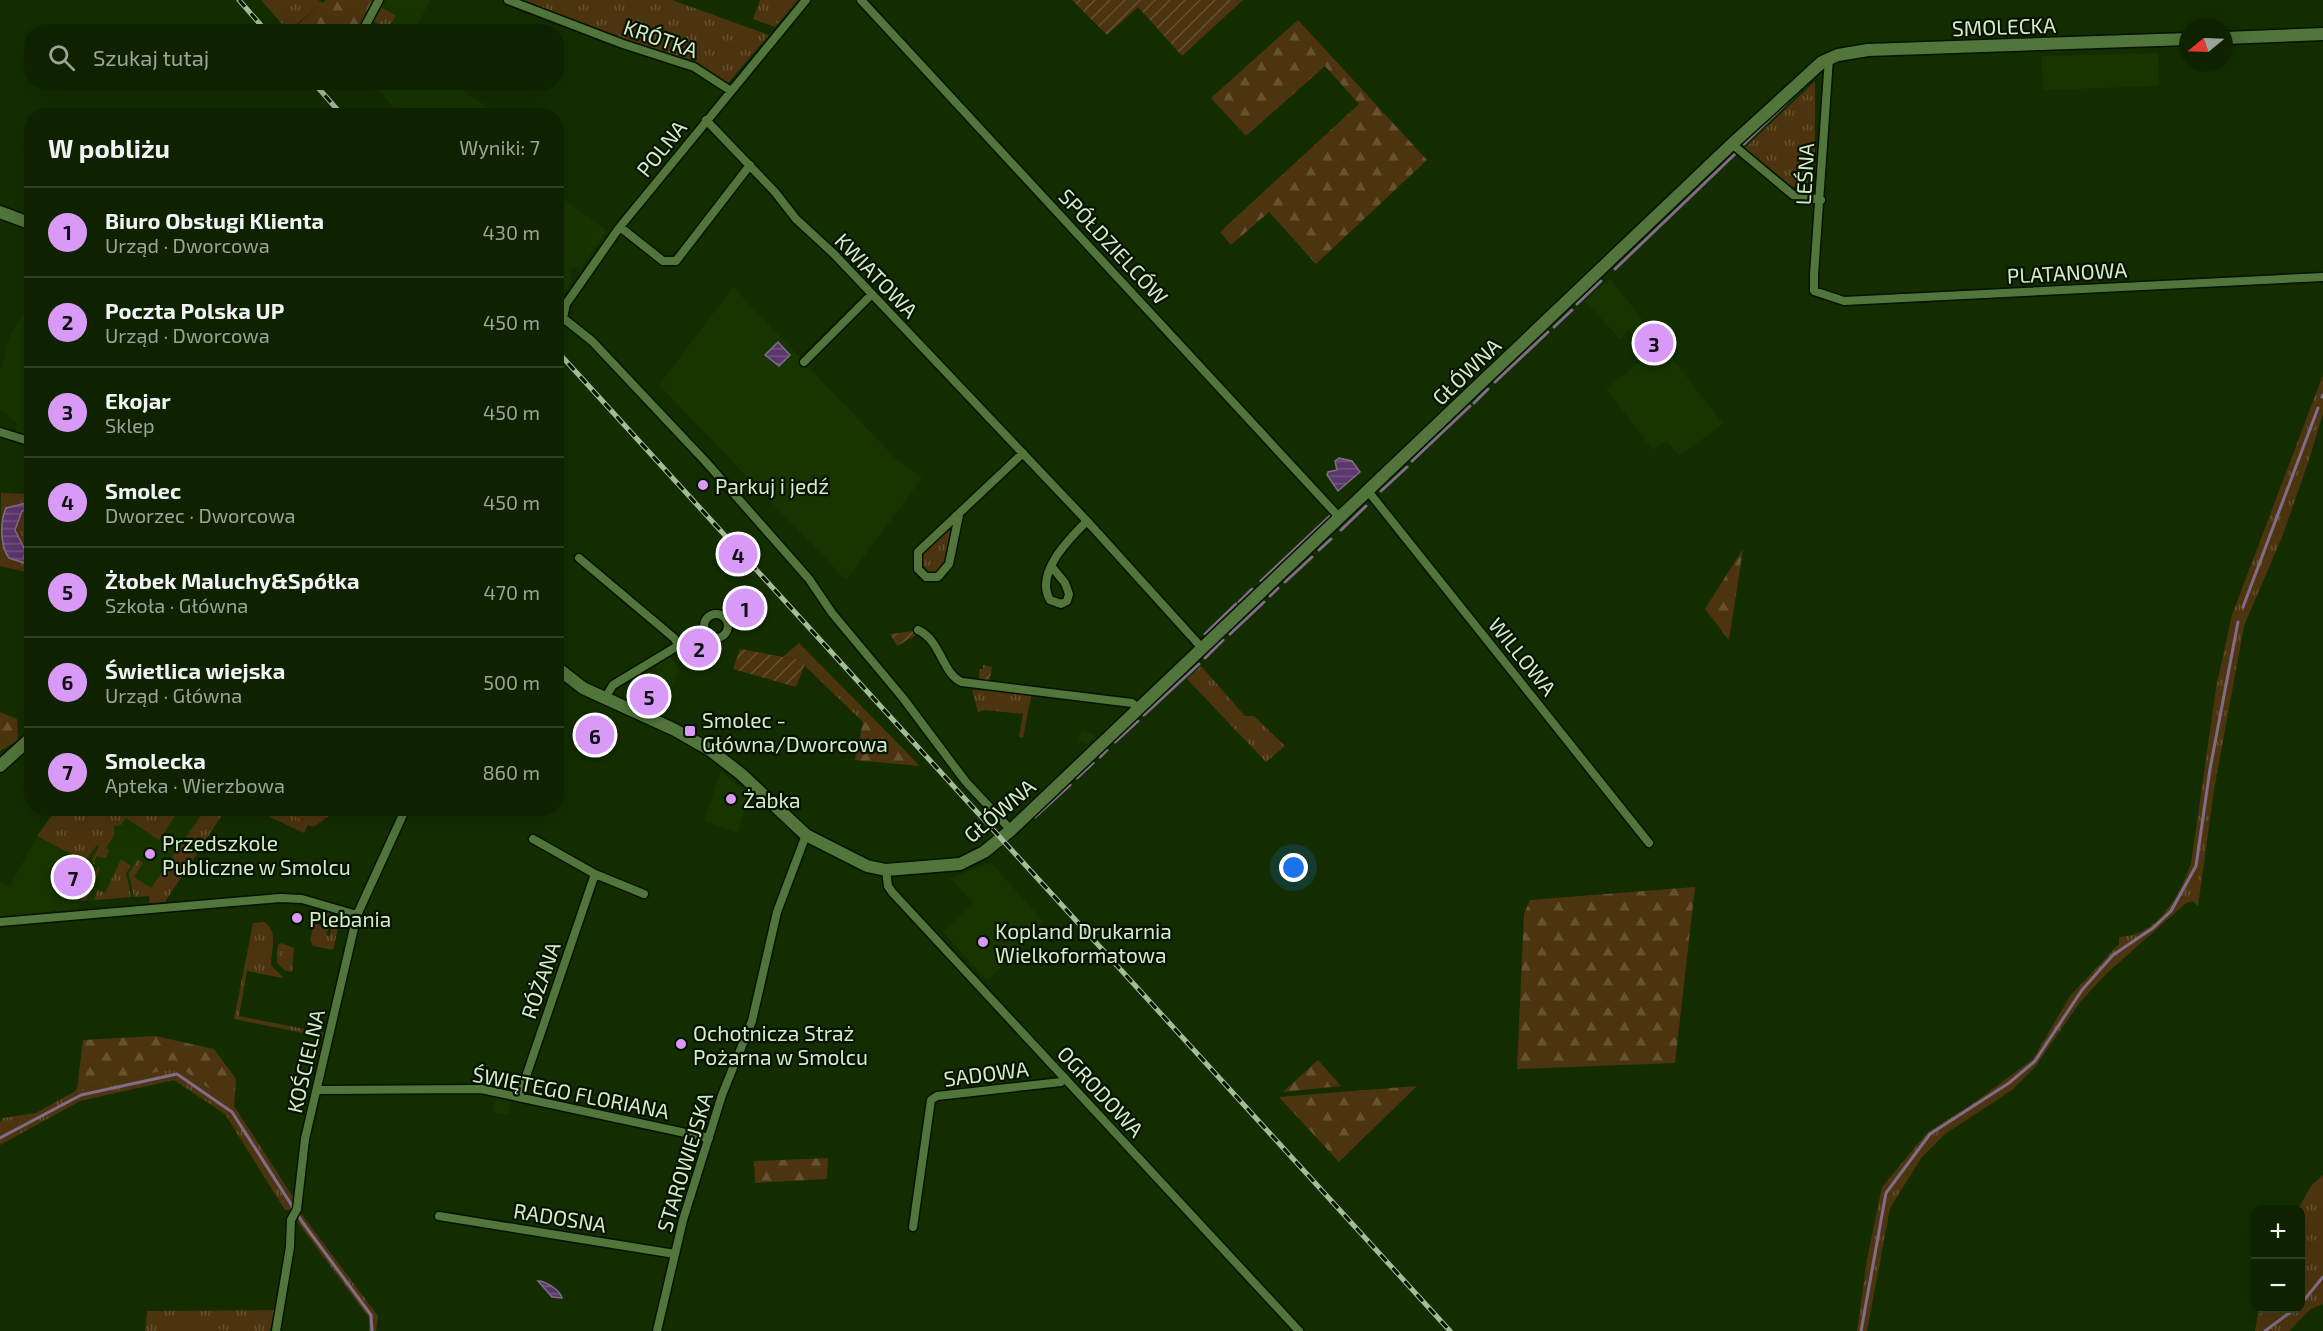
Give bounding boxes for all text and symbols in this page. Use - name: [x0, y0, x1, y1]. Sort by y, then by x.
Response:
- street label: SMOLECKA: [1952, 12, 2056, 40]
- street label: KRÓTKA: [621, 14, 701, 62]
- north arrow: [2179, 18, 2233, 72]
- search box: [24, 24, 564, 90]
- icon: search: [45, 41, 78, 74]
- text: Szukaj tutaj: [93, 44, 209, 70]
- street label: POLNA: [631, 115, 691, 181]
- text: W pobliżu: [48, 132, 170, 163]
- text: Wyniki: 7: [459, 135, 540, 159]
- street label: LEŚNA: [1790, 142, 1818, 206]
- street label: SPÓŁDZIELCÓW: [1054, 183, 1174, 309]
- text: Biuro Obsługi Klienta: [105, 207, 324, 233]
- text: 1: [63, 220, 72, 244]
- text: 430 m: [483, 220, 540, 244]
- street label: KWIATOWA: [830, 227, 924, 323]
- text: Urząd · Dworcowa: [105, 233, 270, 257]
- street label: PLATANOWA: [2006, 256, 2128, 288]
- text: Poczta Polska UP: [105, 297, 284, 323]
- text: 2: [62, 310, 73, 334]
- text: 450 m: [483, 310, 540, 334]
- pin: 3: [1634, 320, 1674, 366]
- text: Urząd · Dworcowa: [105, 323, 270, 347]
- street label: GŁÓWNA: [1427, 332, 1505, 410]
- text: Ekojar: [105, 387, 171, 413]
- text: 3: [62, 400, 73, 424]
- text: 450 m: [483, 400, 540, 424]
- text: Sklep: [105, 413, 155, 437]
- place label: Parkuj i jedź: [715, 473, 829, 499]
- text: Smolec: [105, 477, 181, 503]
- marker: Parkuj i jedź: [696, 478, 710, 492]
- text: 4: [61, 490, 74, 514]
- text: 450 m: [483, 490, 540, 514]
- text: Dworzec · Dworcowa: [105, 503, 296, 527]
- pin: 4: [718, 532, 758, 576]
- text: Żłobek Maluchy&Spółka: [105, 567, 360, 593]
- text: 5: [62, 580, 73, 604]
- text: 470 m: [483, 580, 540, 604]
- pin: 1: [726, 586, 764, 630]
- text: Szkoła · Główna: [105, 593, 248, 617]
- street label: WILLOWA: [1484, 612, 1562, 700]
- pin: 2: [680, 626, 718, 670]
- text: Świetlica wiejska: [105, 657, 285, 683]
- text: 6: [62, 670, 73, 694]
- text: 500 m: [483, 670, 540, 694]
- pin: 5: [630, 674, 668, 718]
- text: Urząd · Główna: [105, 683, 242, 707]
- place label: Smolec - Główna/Dworcowa: [702, 707, 888, 756]
- pin: 6: [576, 712, 614, 758]
- marker: Smolec - Główna/Dworcowa: [683, 724, 697, 738]
- text: Smolecka: [105, 747, 206, 773]
- text: 7: [62, 760, 73, 784]
- text: 860 m: [482, 760, 540, 784]
- text: Apteka · Wierzbowa: [105, 773, 285, 797]
- street label: GŁÓWNA: [958, 773, 1040, 847]
- place label: Żabka: [743, 787, 801, 812]
- marker: Żabka: [724, 792, 738, 806]
- place label: Przedszkole Publiczne w Smolcu: [162, 830, 351, 879]
- marker: Przedszkole Publiczne w Smolcu: [143, 847, 157, 861]
- your location: [1279, 853, 1308, 882]
- pin: 7: [54, 854, 92, 900]
- place label: Plebania: [309, 906, 391, 931]
- marker: Plebania: [290, 911, 304, 925]
- place label: Kopland Drukarnia Wielkoformatowa: [995, 918, 1172, 967]
- marker: Kopland Drukarnia Wielkoformatowa: [976, 935, 990, 949]
- street label: RÓŻANA: [515, 938, 565, 1022]
- street label: KOŚCIELNA: [281, 1007, 329, 1115]
- place label: Ochotnicza Straż Pożarna w Smolcu: [693, 1020, 868, 1069]
- marker: Ochotnicza Straż Pożarna w Smolcu: [674, 1037, 688, 1051]
- street label: OGRODOWA: [1053, 1041, 1149, 1141]
- street label: SADOWA: [942, 1055, 1030, 1091]
- street label: ŚWIĘTEGO FLORIANA: [470, 1061, 672, 1123]
- street label: STAROWIEJSKA: [651, 1089, 717, 1235]
- street label: RADOSNA: [512, 1197, 608, 1237]
- map controls: [2251, 1205, 2305, 1313]
- button: +: [2251, 1205, 2305, 1259]
- button: −: [2251, 1259, 2305, 1313]

